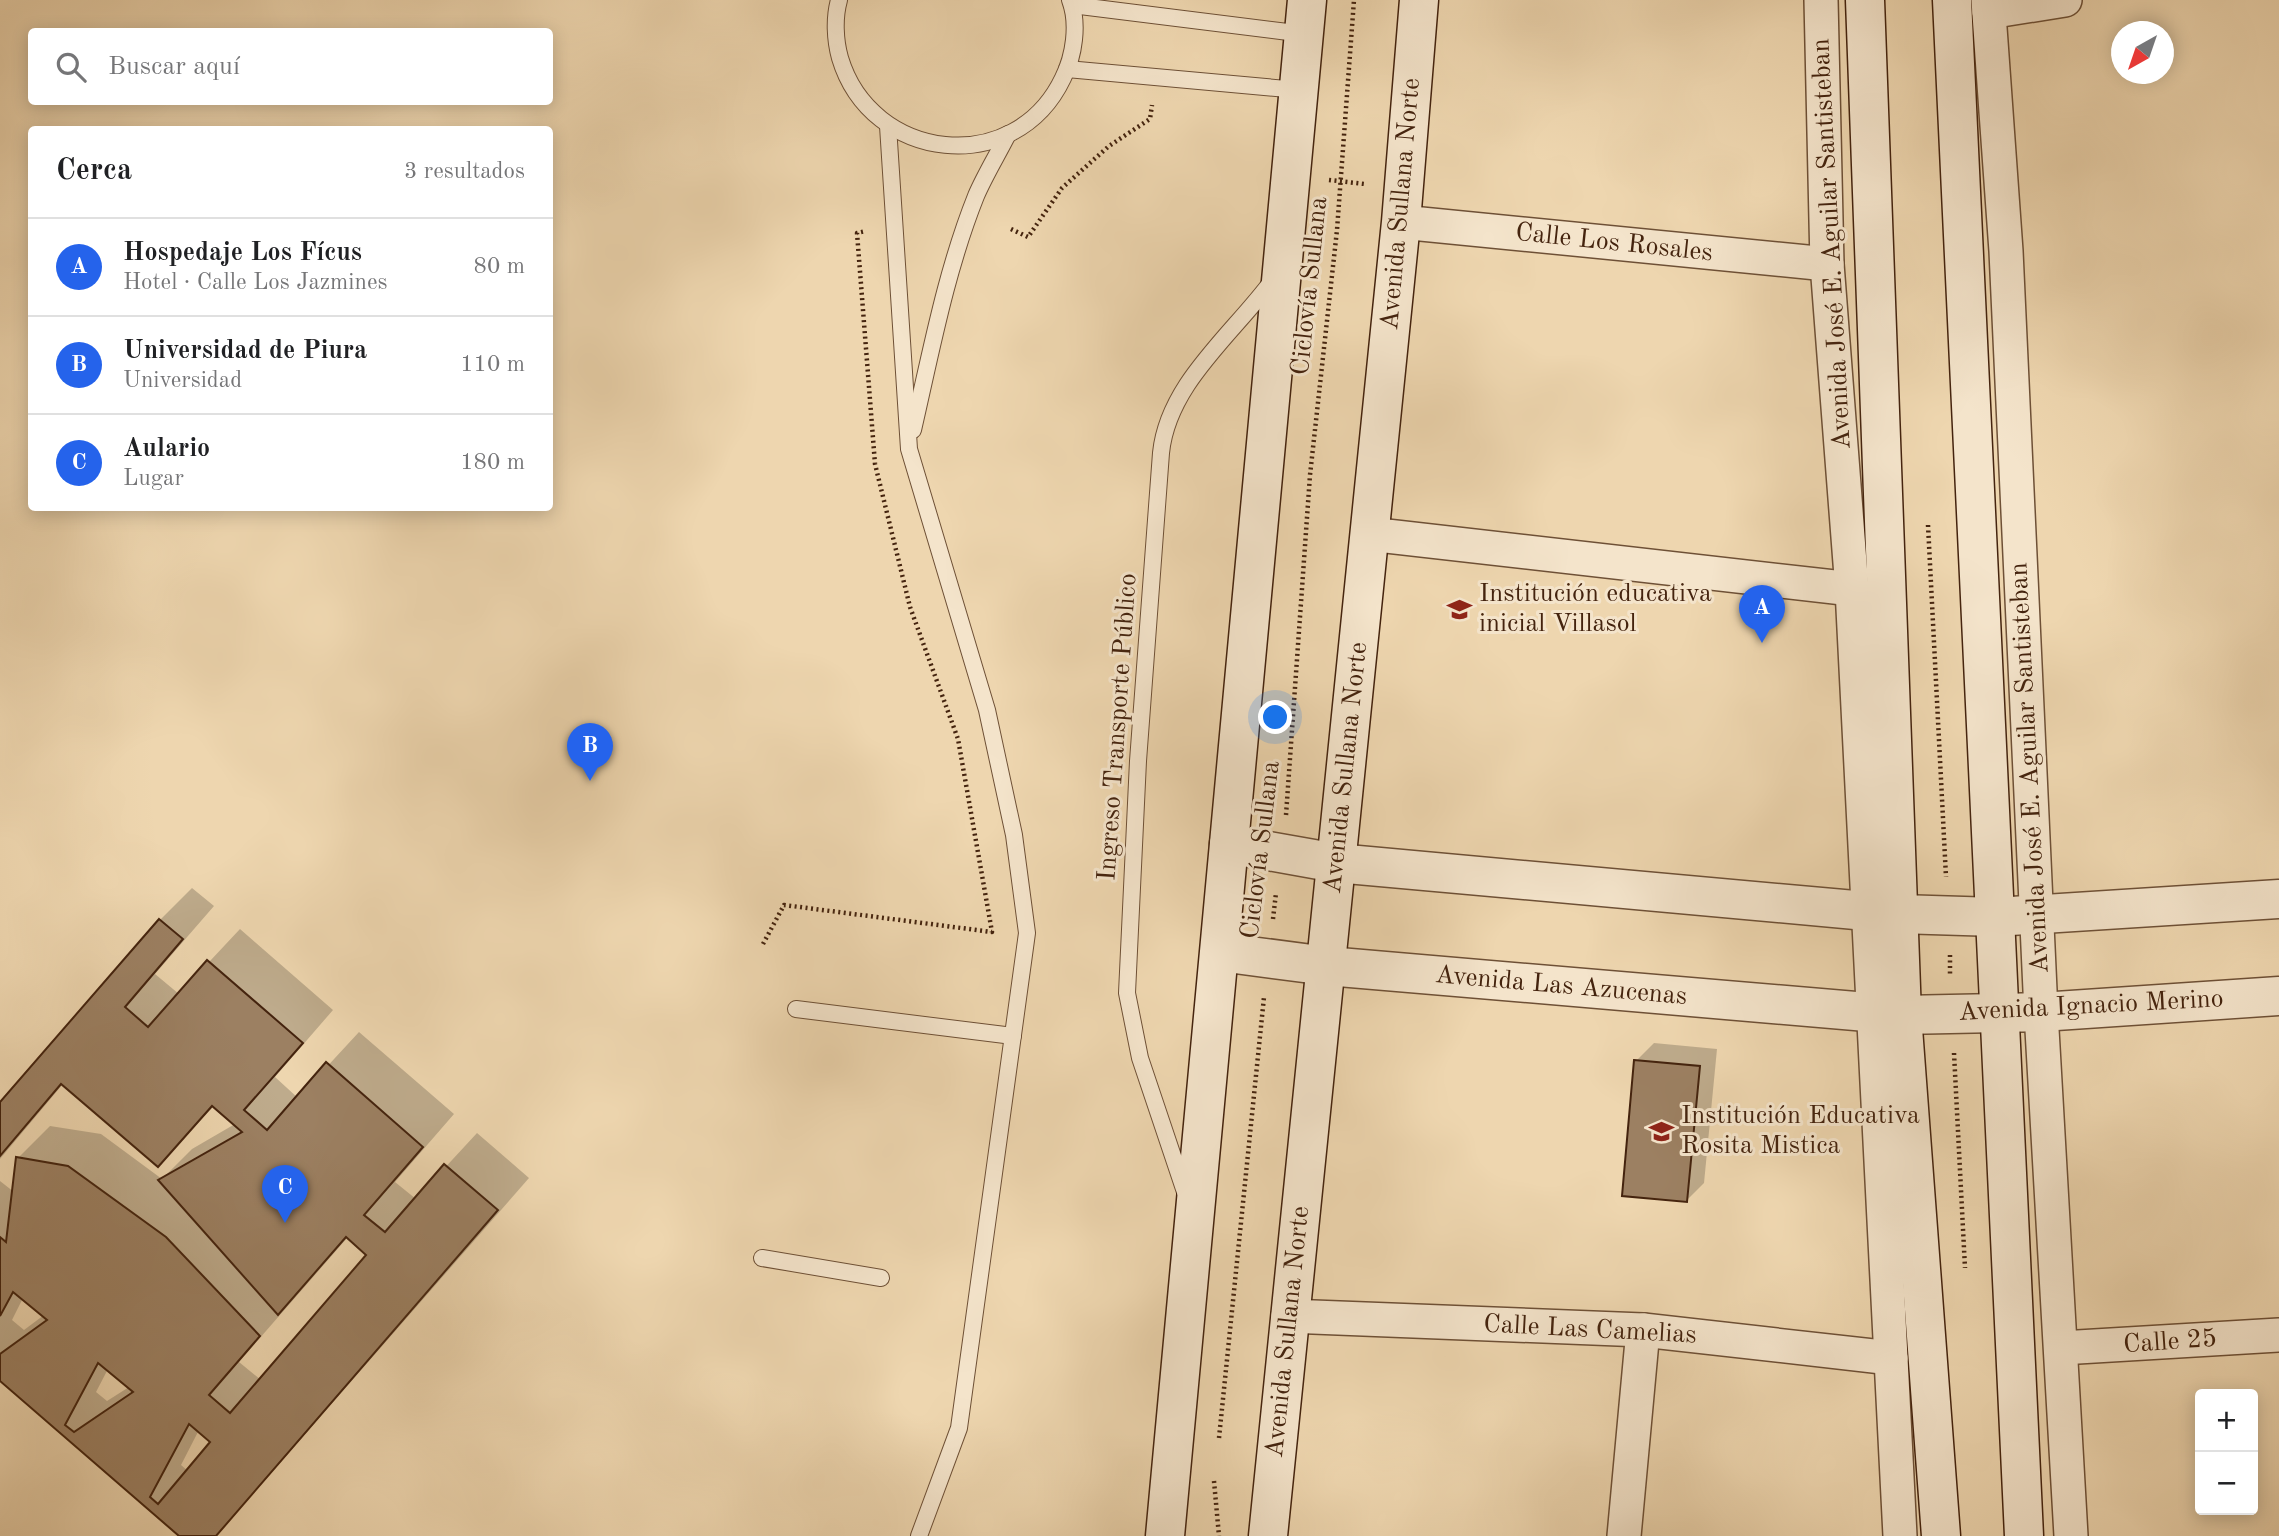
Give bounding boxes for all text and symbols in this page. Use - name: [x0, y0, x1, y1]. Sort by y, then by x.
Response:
- north arrow: [2111, 21, 2174, 84]
- search box: [28, 28, 553, 105]
- street label: Avenida José E. Aguilar Santisteban: [1808, 38, 1856, 450]
- icon: search: [52, 48, 90, 86]
- text: Buscar aquí: [108, 54, 240, 80]
- street label: Avenida Sullana Norte: [1377, 77, 1425, 331]
- text: Cerca: [56, 156, 132, 186]
- text: 3 resultados: [404, 160, 525, 183]
- street label: Ciclovía Sullana: [1288, 195, 1332, 377]
- street label: Calle Los Rosales: [1514, 220, 1714, 266]
- text: Hospedaje Los Fícus: [123, 240, 362, 266]
- text: A: [70, 255, 88, 278]
- text: 80 m: [474, 255, 525, 278]
- text: Hotel · Calle Los Jazmines: [123, 271, 388, 294]
- text: Universidad de Piura: [123, 338, 367, 364]
- text: B: [71, 353, 87, 376]
- text: 110 m: [460, 353, 525, 376]
- text: Universidad: [123, 369, 242, 392]
- text: Aulario: [123, 436, 210, 462]
- text: C: [71, 451, 87, 474]
- text: 180 m: [460, 451, 525, 474]
- text: Lugar: [123, 467, 184, 490]
- street label: Avenida José E. Aguilar Santisteban: [2006, 562, 2054, 974]
- street label: Ingreso Transporte Público: [1094, 572, 1142, 882]
- place label: Institución educativa inicial Villasol: [1479, 581, 1712, 637]
- pin: A: [1739, 585, 1785, 643]
- school or university icon: Institución educativa inicial Villasol: [1445, 595, 1473, 623]
- street label: Avenida Sullana Norte: [1320, 641, 1372, 895]
- your location: [1258, 700, 1292, 734]
- pin: B: [567, 723, 613, 781]
- street label: Ciclovía Sullana: [1237, 759, 1285, 941]
- street label: Avenida Las Azucenas: [1434, 962, 1688, 1010]
- street label: Avenida Ignacio Merino: [1958, 986, 2224, 1026]
- place label: Institución Educativa Rosita Mistica: [1681, 1103, 1920, 1159]
- school or university icon: Institución Educativa Rosita Mistica: [1647, 1117, 1675, 1145]
- pin: C: [262, 1165, 308, 1223]
- street label: Avenida Sullana Norte: [1262, 1205, 1314, 1459]
- street label: Calle Las Camelias: [1483, 1311, 1697, 1349]
- street label: Calle 25: [2122, 1326, 2218, 1358]
- map controls: [2195, 1389, 2258, 1515]
- button: +: [2195, 1389, 2258, 1452]
- button: −: [2195, 1452, 2258, 1515]

